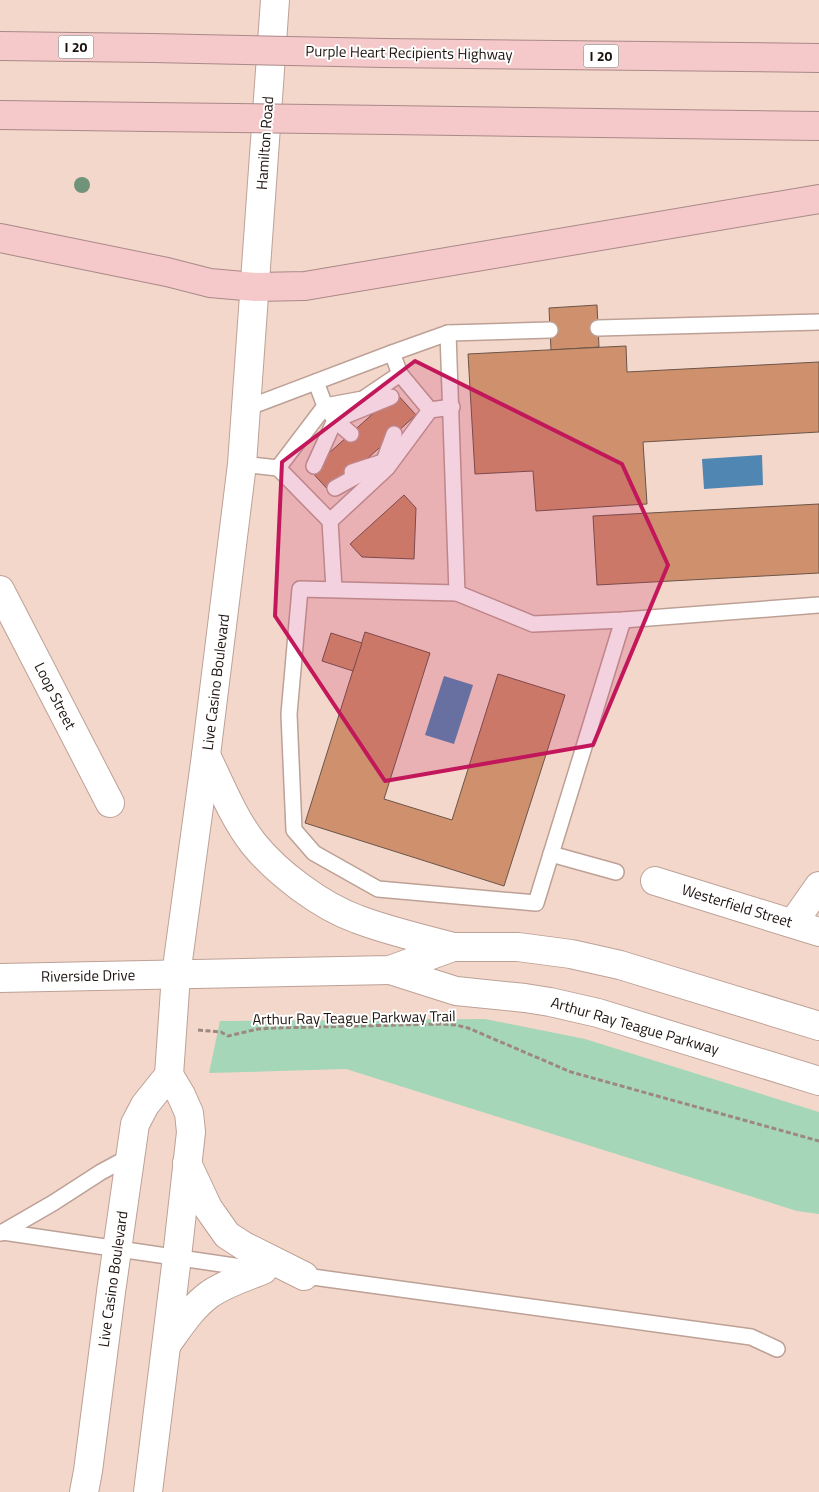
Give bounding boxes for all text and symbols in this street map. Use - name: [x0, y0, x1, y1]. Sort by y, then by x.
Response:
- road number: I 20: [58, 36, 94, 58]
- street label: Purple Heart Recipients Highway: [305, 39, 513, 66]
- road number: I 20: [584, 44, 618, 68]
- street label: Hamilton Road: [250, 95, 279, 191]
- street label: Live Casino Boulevard: [196, 612, 235, 751]
- street label: Loop Street: [29, 658, 83, 734]
- street label: Westerfield Street: [679, 878, 796, 934]
- street label: Riverside Drive: [41, 963, 135, 988]
- street label: Arthur Ray Teague Parkway: [548, 990, 722, 1061]
- street label: Arthur Ray Teague Parkway Trail: [252, 1004, 456, 1031]
- street label: Live Casino Boulevard: [92, 1209, 133, 1348]

